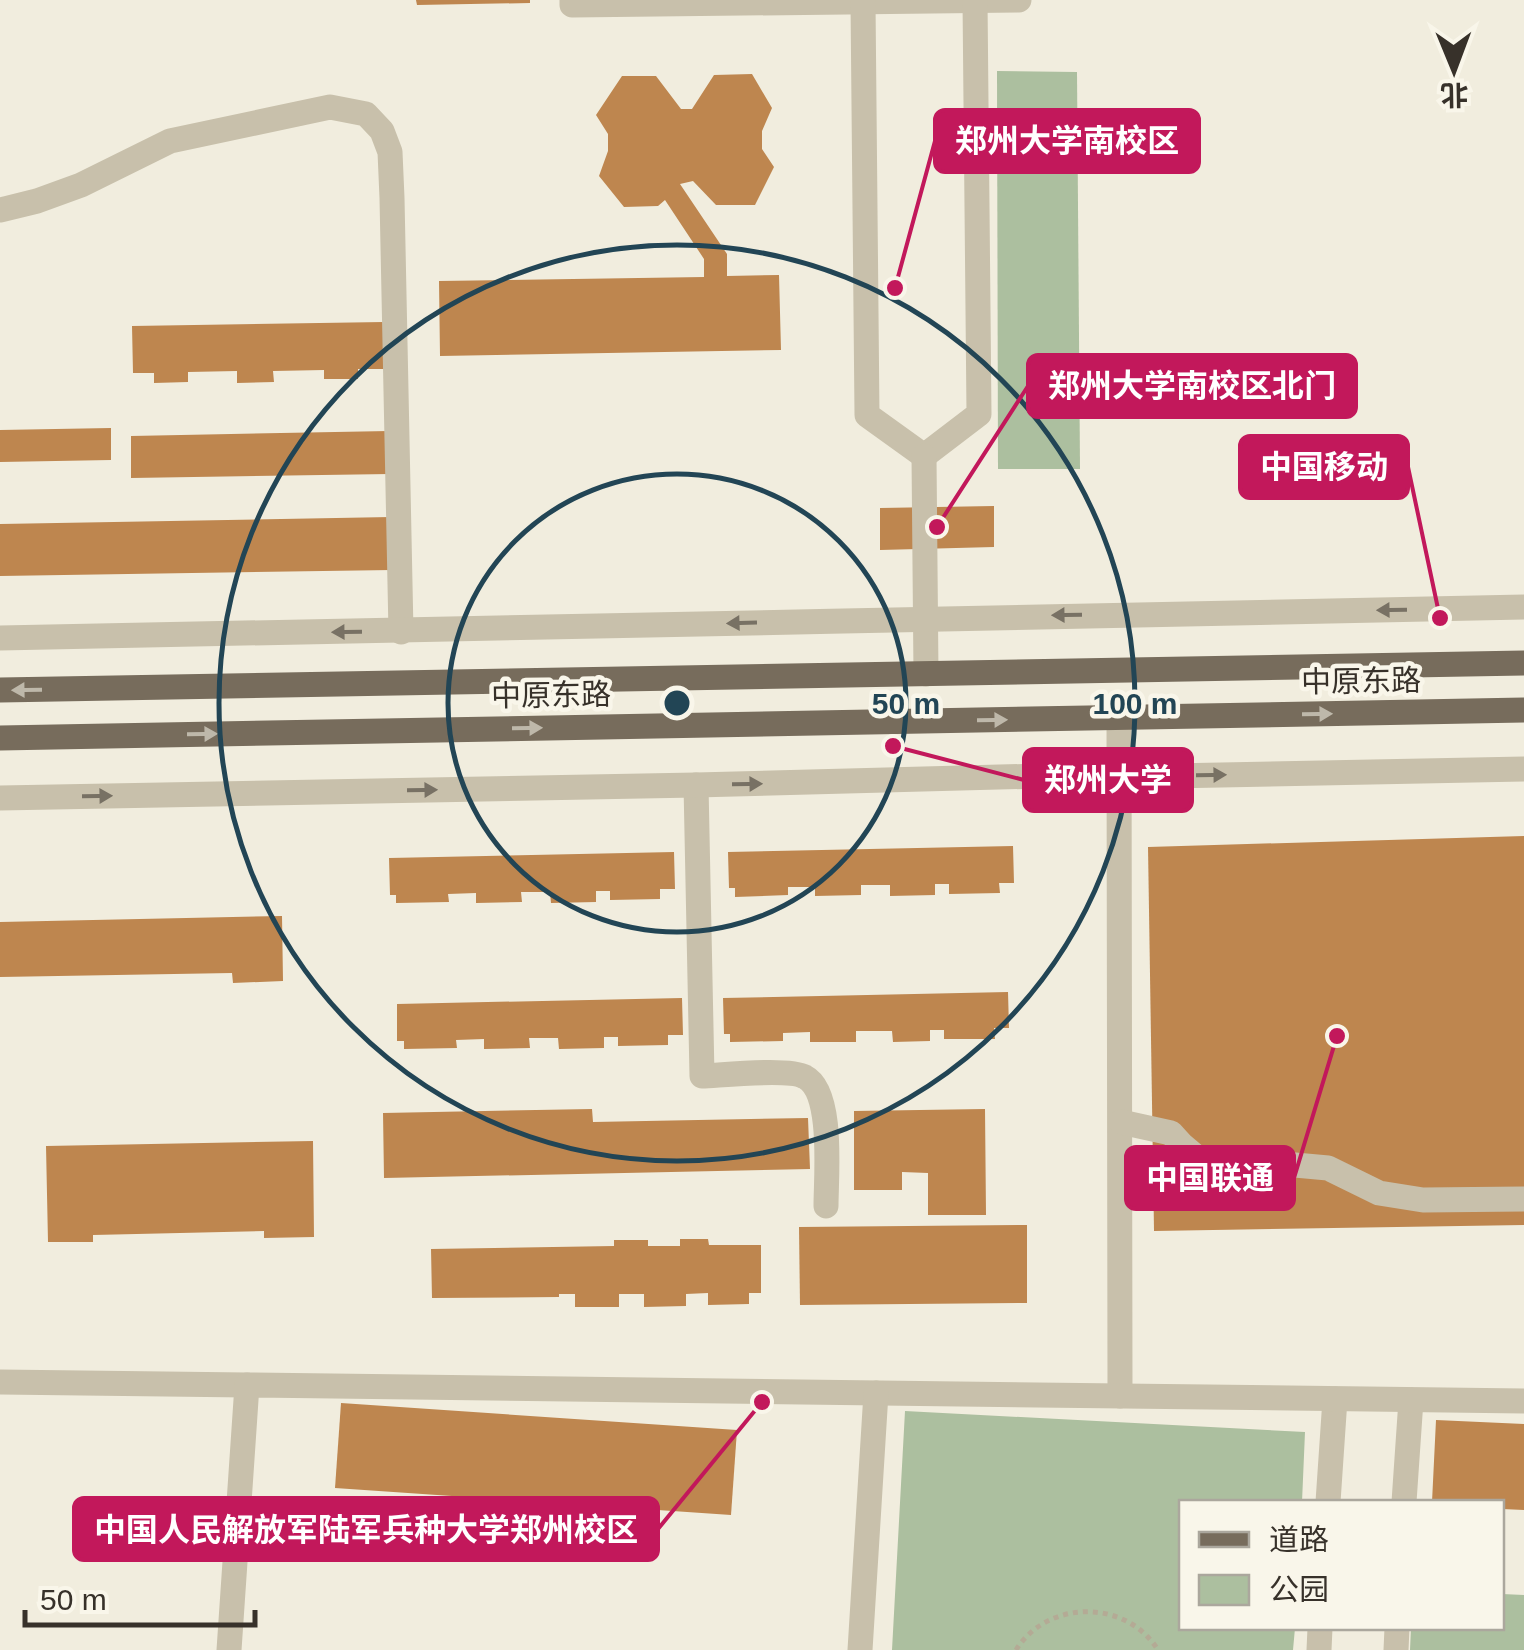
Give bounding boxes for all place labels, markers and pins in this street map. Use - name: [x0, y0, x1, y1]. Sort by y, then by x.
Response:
- callout: 郑州大学南校区: [935, 110, 1199, 172]
- callout: 郑州大学南校区北门: [1028, 355, 1356, 417]
- callout: 中国移动: [1240, 436, 1408, 498]
- centre of rings: [659, 685, 695, 721]
- callout: 郑州大学: [1024, 749, 1192, 811]
- callout: 中国联通: [1126, 1147, 1294, 1209]
- callout: 中国人民解放军陆军兵种大学郑州校区: [74, 1498, 658, 1560]

